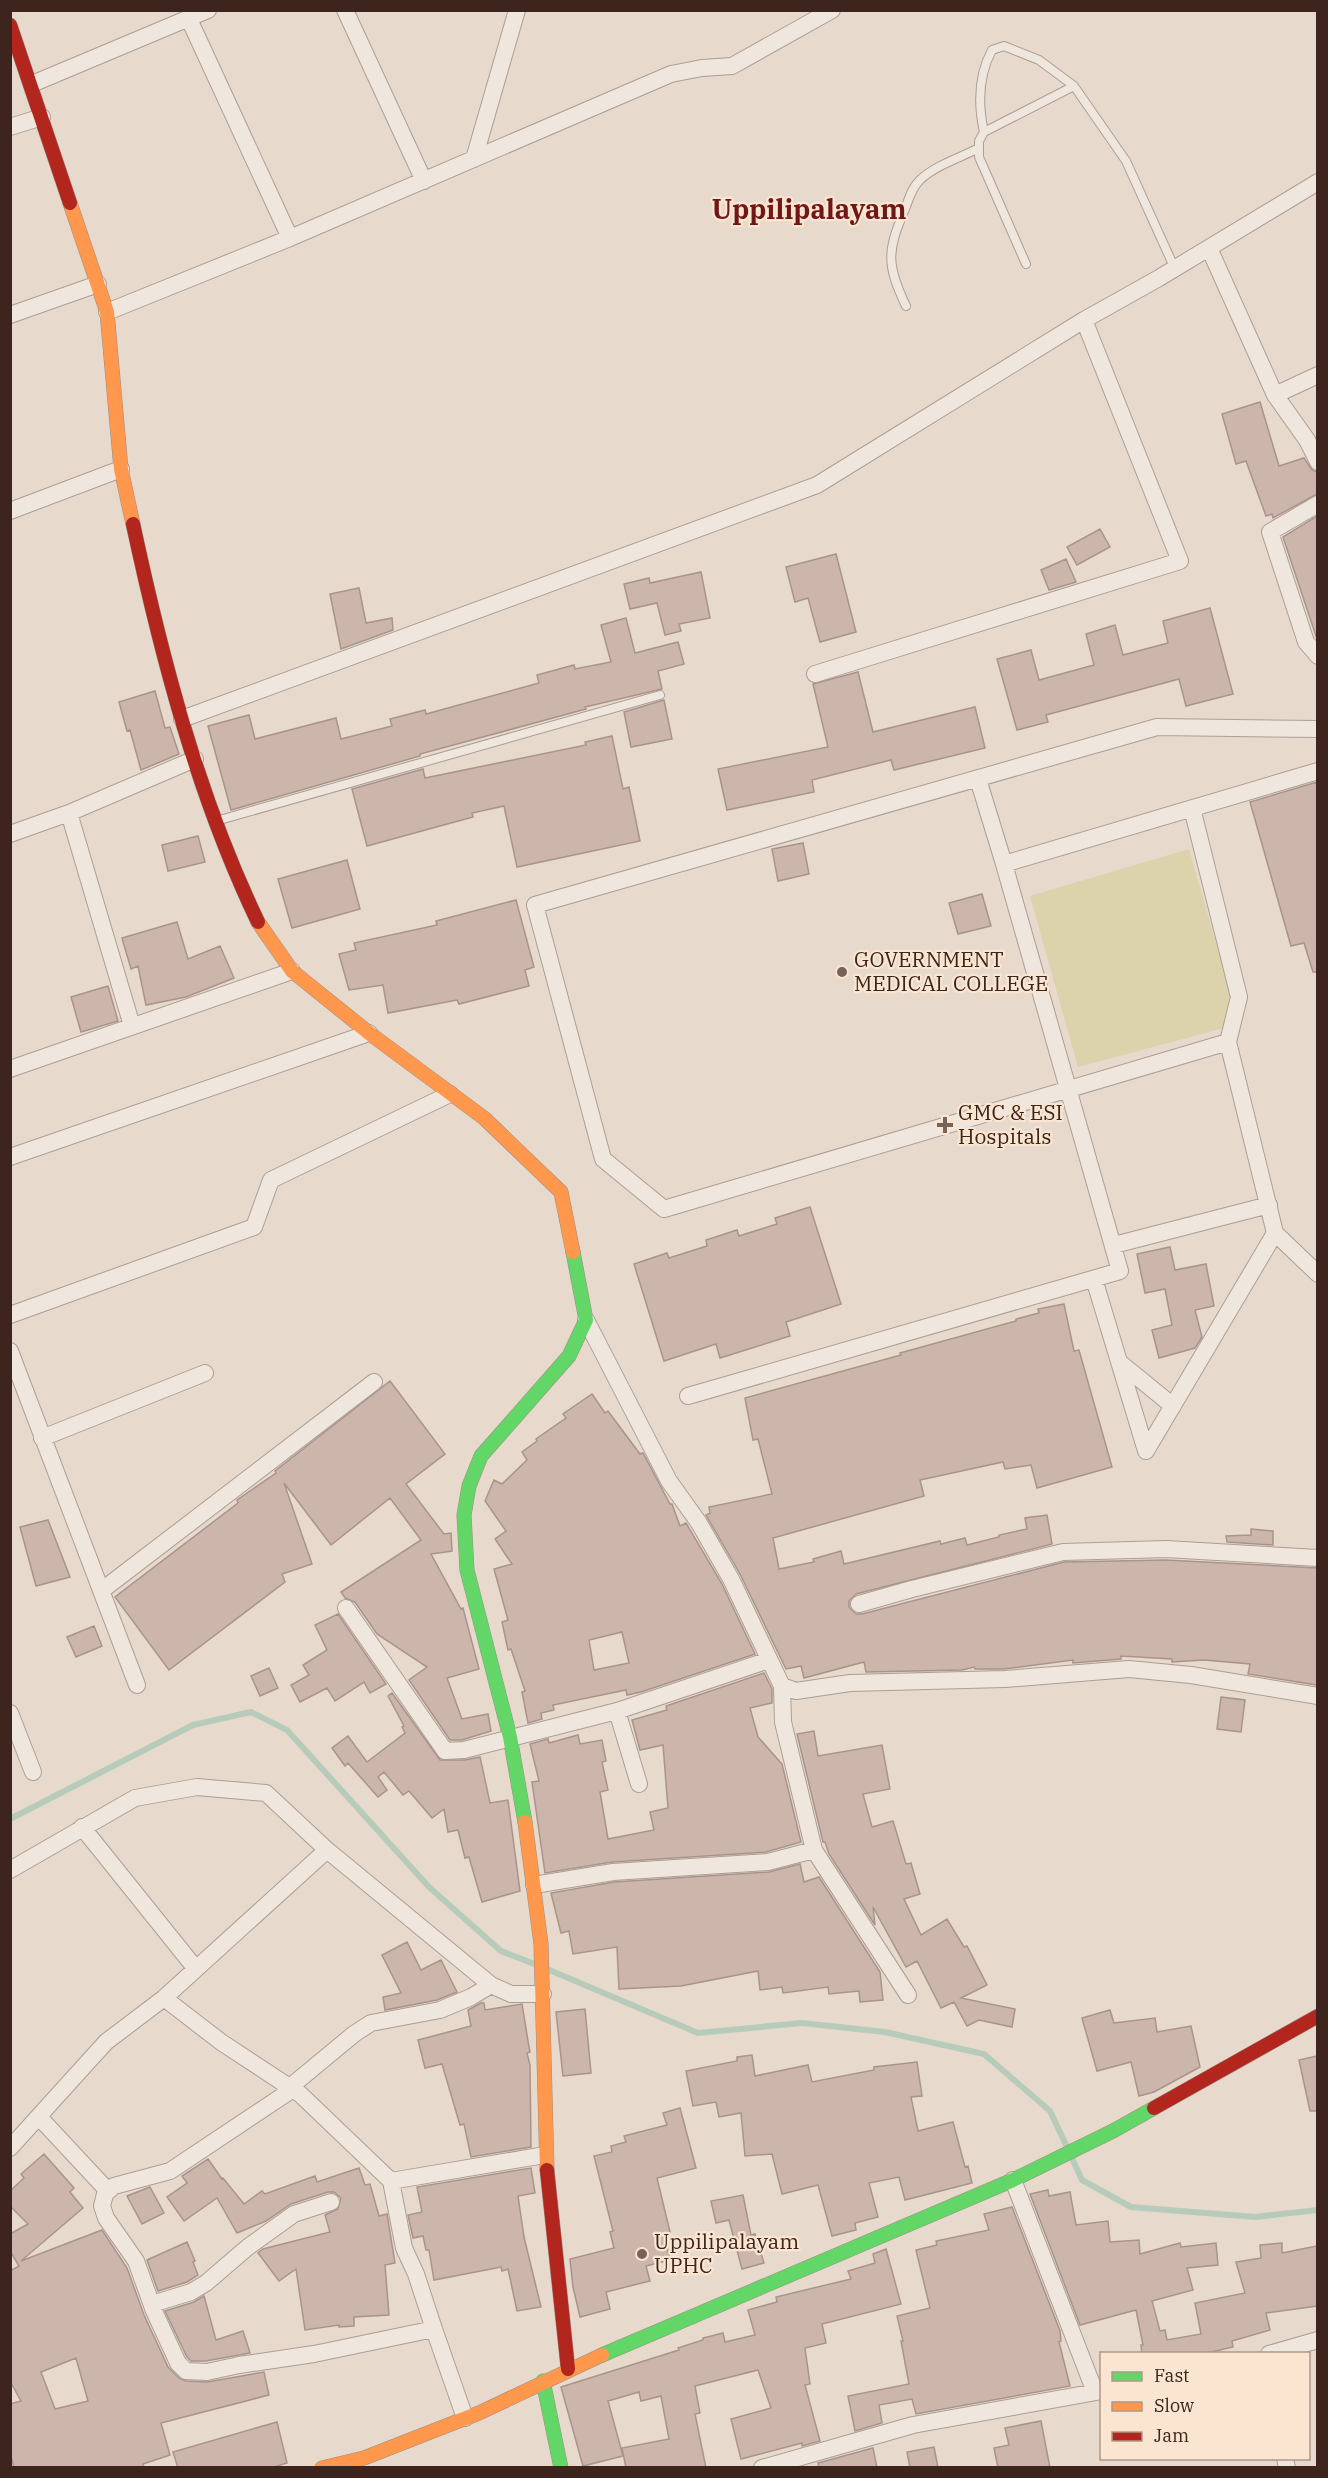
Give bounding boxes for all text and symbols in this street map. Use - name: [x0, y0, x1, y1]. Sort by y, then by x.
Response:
- district label: Uppilipalayam: [711, 191, 907, 226]
- place label: GOVERNMENT MEDICAL COLLEGE: [854, 945, 1048, 997]
- marker: GOVERNMENT MEDICAL COLLEGE: [835, 965, 849, 979]
- place label: GMC & ESI Hospitals: [958, 1098, 1063, 1150]
- marker: GMC & ESI Hospitals: [936, 1116, 954, 1134]
- place label: Uppilipalayam UPHC: [654, 2227, 799, 2279]
- marker: Uppilipalayam UPHC: [635, 2247, 649, 2261]
- legend: [1100, 2352, 1310, 2460]
- text: Fast: [1154, 2364, 1189, 2387]
- text: Slow: [1154, 2394, 1194, 2417]
- text: Jam: [1154, 2424, 1189, 2447]

